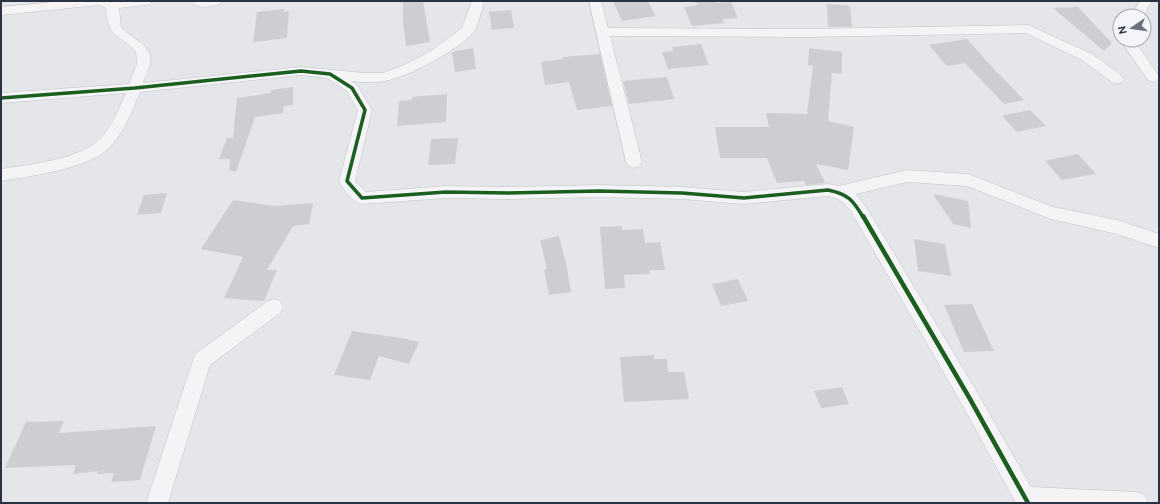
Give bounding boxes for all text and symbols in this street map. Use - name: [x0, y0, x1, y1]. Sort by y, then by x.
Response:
- north arrow: [1112, 8, 1152, 48]
- text: N: [1115, 25, 1129, 36]

